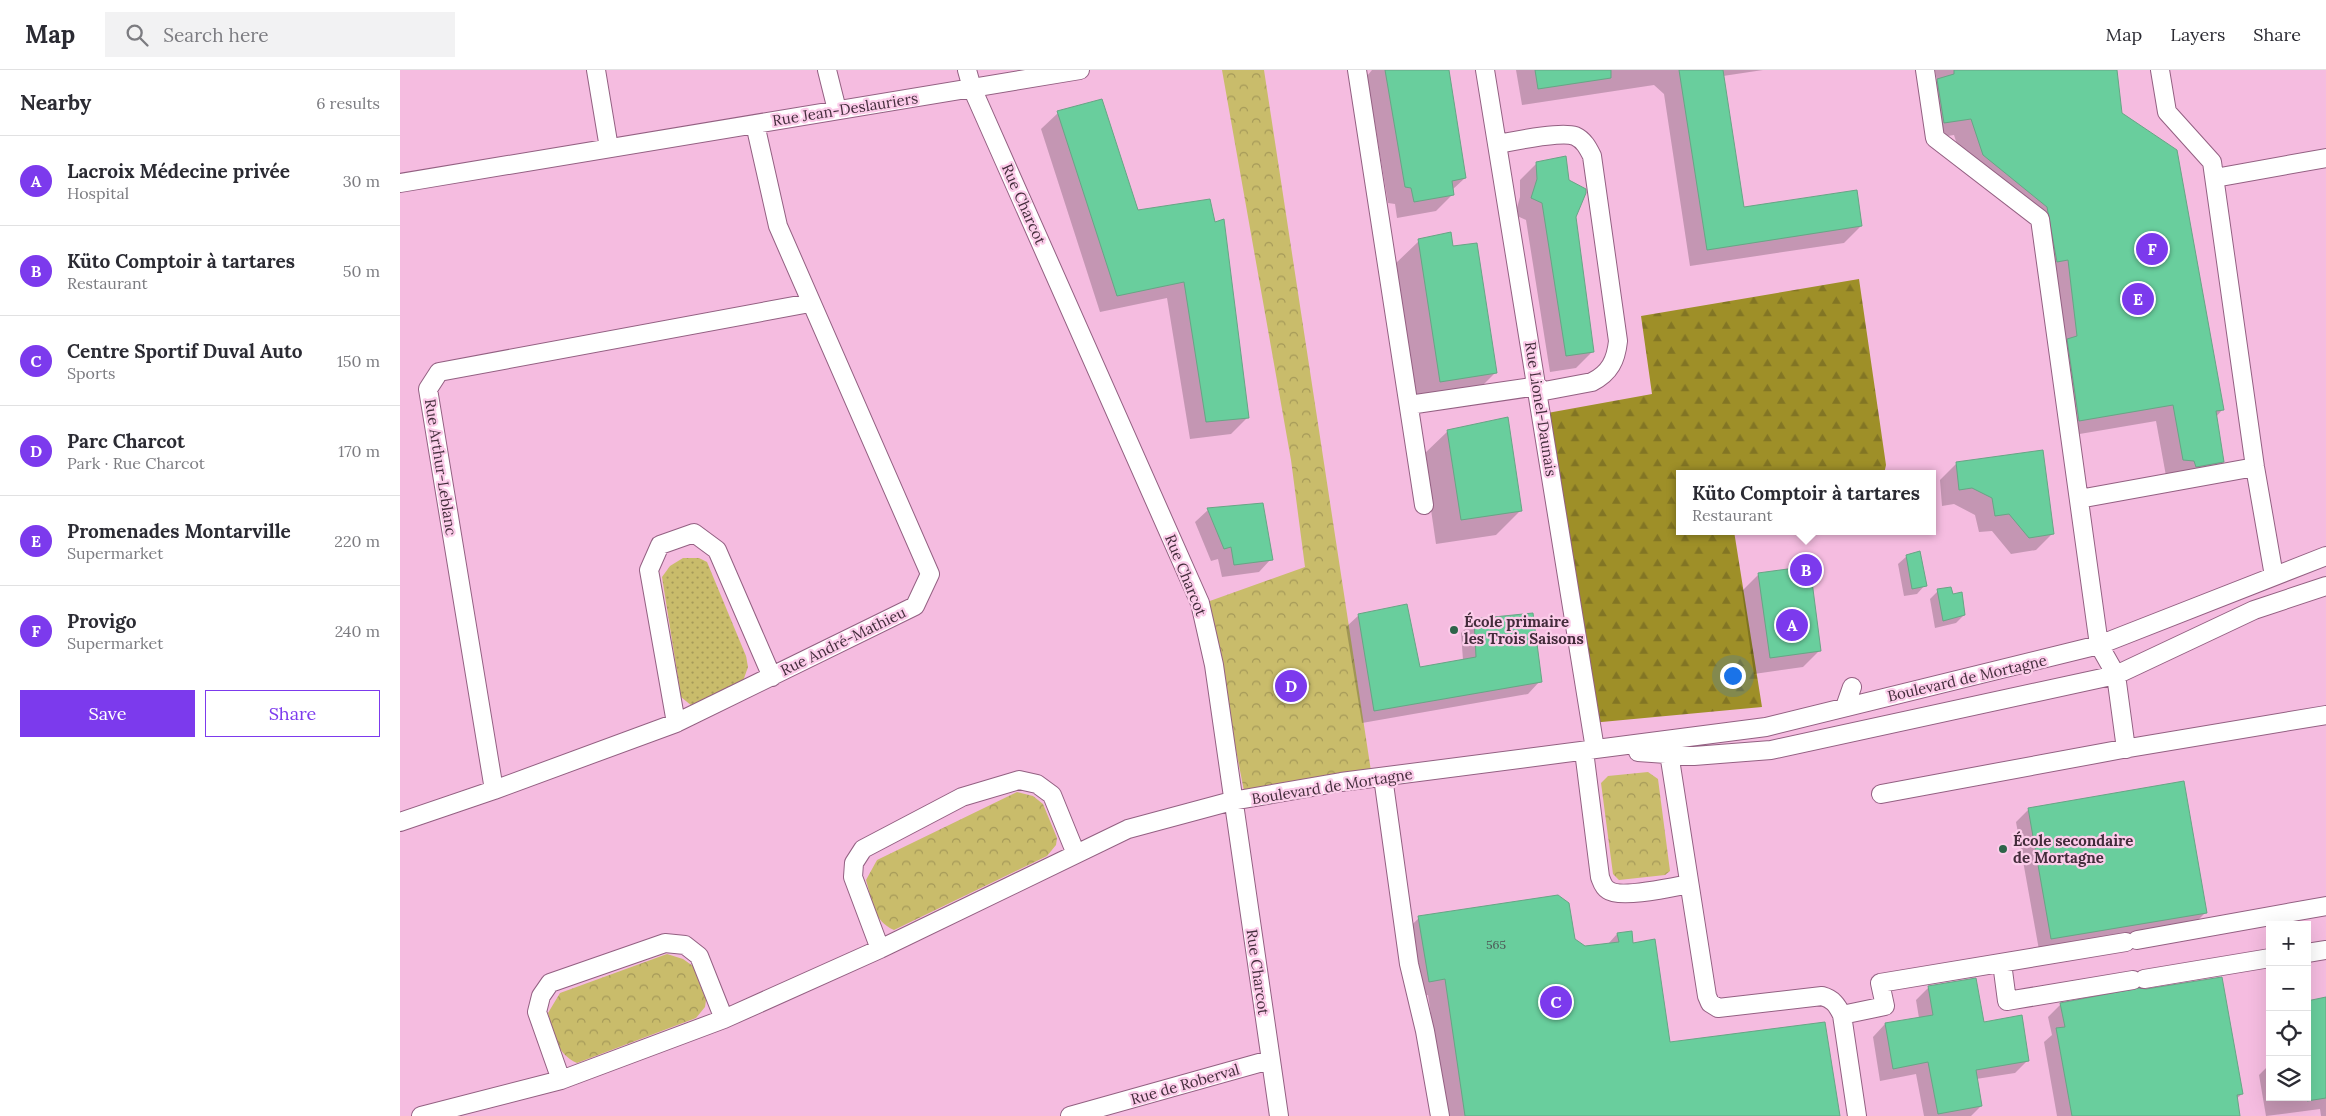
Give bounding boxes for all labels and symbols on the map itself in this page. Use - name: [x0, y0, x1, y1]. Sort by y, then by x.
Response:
- street label: Rue Jean-Deslauriers: [771, 88, 919, 130]
- street label: Rue Charcot: [998, 161, 1050, 248]
- pin: F: [2136, 230, 2168, 268]
- pin: E: [2122, 280, 2154, 318]
- street label: Rue Lionel-Daunais: [1521, 340, 1561, 478]
- street label: Rue Arthur-Leblanc: [421, 397, 461, 537]
- street label: Rue Charcot: [1161, 531, 1211, 619]
- pin: B: [1790, 551, 1822, 589]
- street label: Rue André-Mathieu: [777, 602, 909, 680]
- pin: A: [1776, 606, 1808, 644]
- place label: École primaire les Trois Saisons: [1464, 612, 1584, 648]
- marker: École primaire les Trois Saisons: [1448, 624, 1460, 636]
- street label: Boulevard de Mortagne: [1886, 650, 2048, 706]
- your location: [1720, 663, 1746, 689]
- pin: D: [1275, 667, 1307, 705]
- street label: Boulevard de Mortagne: [1250, 764, 1414, 808]
- place label: École secondaire de Mortagne: [2013, 831, 2133, 867]
- marker: École secondaire de Mortagne: [1997, 843, 2009, 855]
- street label: Rue Charcot: [1243, 928, 1273, 1016]
- house number: 565: [1486, 937, 1506, 952]
- pin: C: [1540, 983, 1572, 1021]
- street label: Rue de Roberval: [1128, 1059, 1242, 1109]

